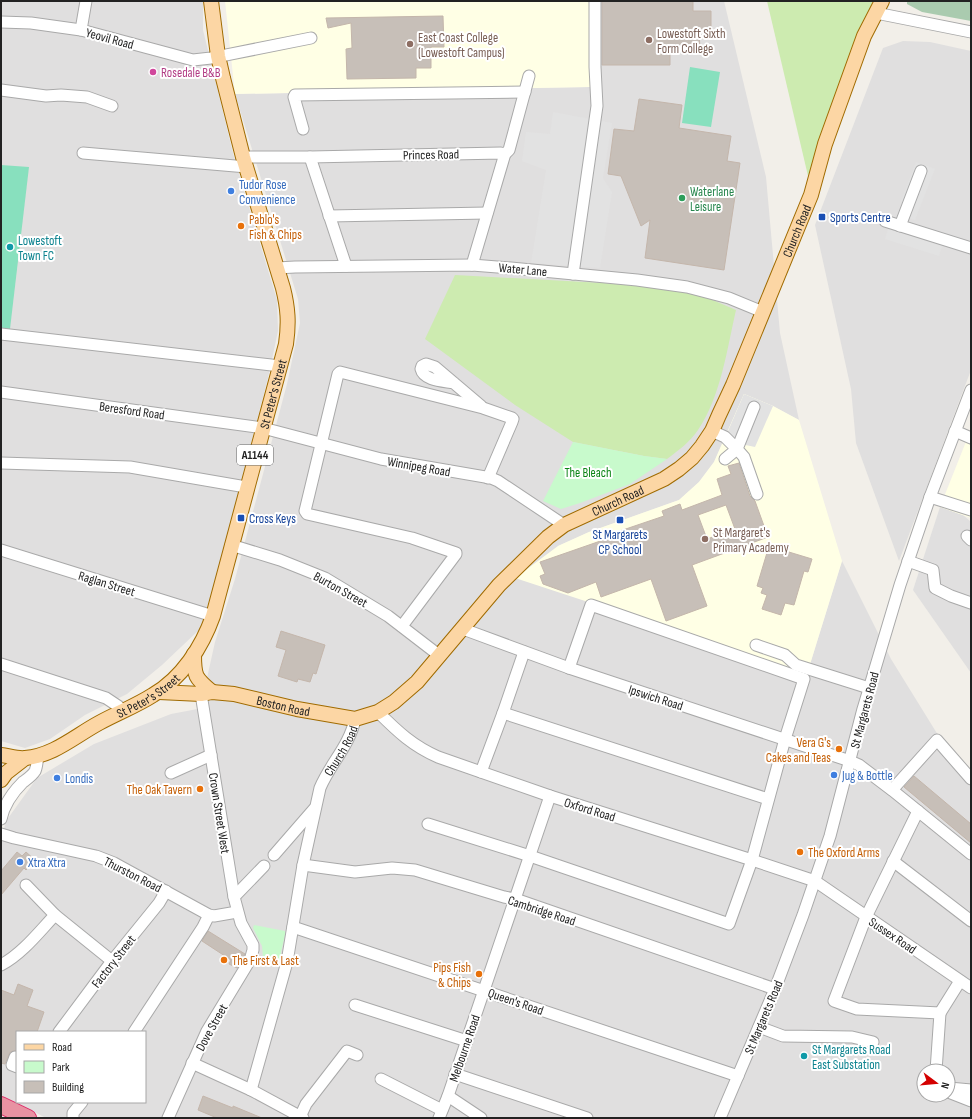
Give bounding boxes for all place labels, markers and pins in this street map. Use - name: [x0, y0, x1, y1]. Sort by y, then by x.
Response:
- place label: Lowestoft Sixth Form College: [657, 26, 725, 57]
- place label: East Coast College (Lowestoft Campus): [418, 30, 505, 61]
- marker: Lowestoft Sixth Form College: [644, 35, 654, 45]
- marker: East Coast College (Lowestoft Campus): [405, 39, 415, 49]
- place label: Rosedale B&B: [161, 65, 221, 81]
- marker: Rosedale B&B: [148, 67, 158, 77]
- place label: Tudor Rose Convenience: [239, 177, 295, 208]
- place label: Waterlane Leisure: [690, 184, 734, 215]
- marker: Tudor Rose Convenience: [226, 186, 236, 196]
- marker: Waterlane Leisure: [677, 193, 687, 203]
- place label: Sports Centre: [830, 210, 891, 226]
- place label: Pablo's Fish & Chips: [249, 212, 302, 243]
- marker: Sports Centre: [817, 212, 827, 222]
- marker: Pablo's Fish & Chips: [236, 221, 246, 231]
- place label: Lowestoft Town FC: [18, 233, 62, 264]
- marker: Lowestoft Town FC: [5, 242, 15, 252]
- place label: Cross Keys: [249, 511, 296, 527]
- marker: Cross Keys: [236, 513, 246, 523]
- marker: St Margarets CP School: [615, 515, 625, 525]
- place label: St Margaret's Primary Academy: [713, 525, 789, 556]
- place label: St Margarets CP School: [593, 527, 648, 558]
- marker: St Margaret's Primary Academy: [700, 534, 710, 544]
- place label: Vera G's Cakes and Teas: [766, 735, 831, 766]
- marker: Vera G's Cakes and Teas: [834, 744, 844, 754]
- place label: Jug & Bottle: [841, 768, 893, 784]
- marker: Jug & Bottle: [829, 770, 839, 780]
- place label: Londis: [65, 771, 93, 787]
- marker: Londis: [52, 773, 62, 783]
- place label: The Oak Tavern: [127, 782, 192, 798]
- marker: The Oak Tavern: [195, 784, 205, 794]
- place label: The Oxford Arms: [808, 845, 880, 861]
- marker: The Oxford Arms: [795, 847, 805, 857]
- place label: Xtra Xtra: [27, 855, 66, 871]
- marker: Xtra Xtra: [15, 857, 25, 867]
- place label: The First & Last: [232, 953, 299, 969]
- marker: The First & Last: [219, 955, 229, 965]
- place label: Pips Fish & Chips: [433, 960, 471, 991]
- marker: Pips Fish & Chips: [474, 969, 484, 979]
- place label: St Margarets Road East Substation: [812, 1042, 891, 1073]
- marker: St Margarets Road East Substation: [799, 1051, 809, 1061]

